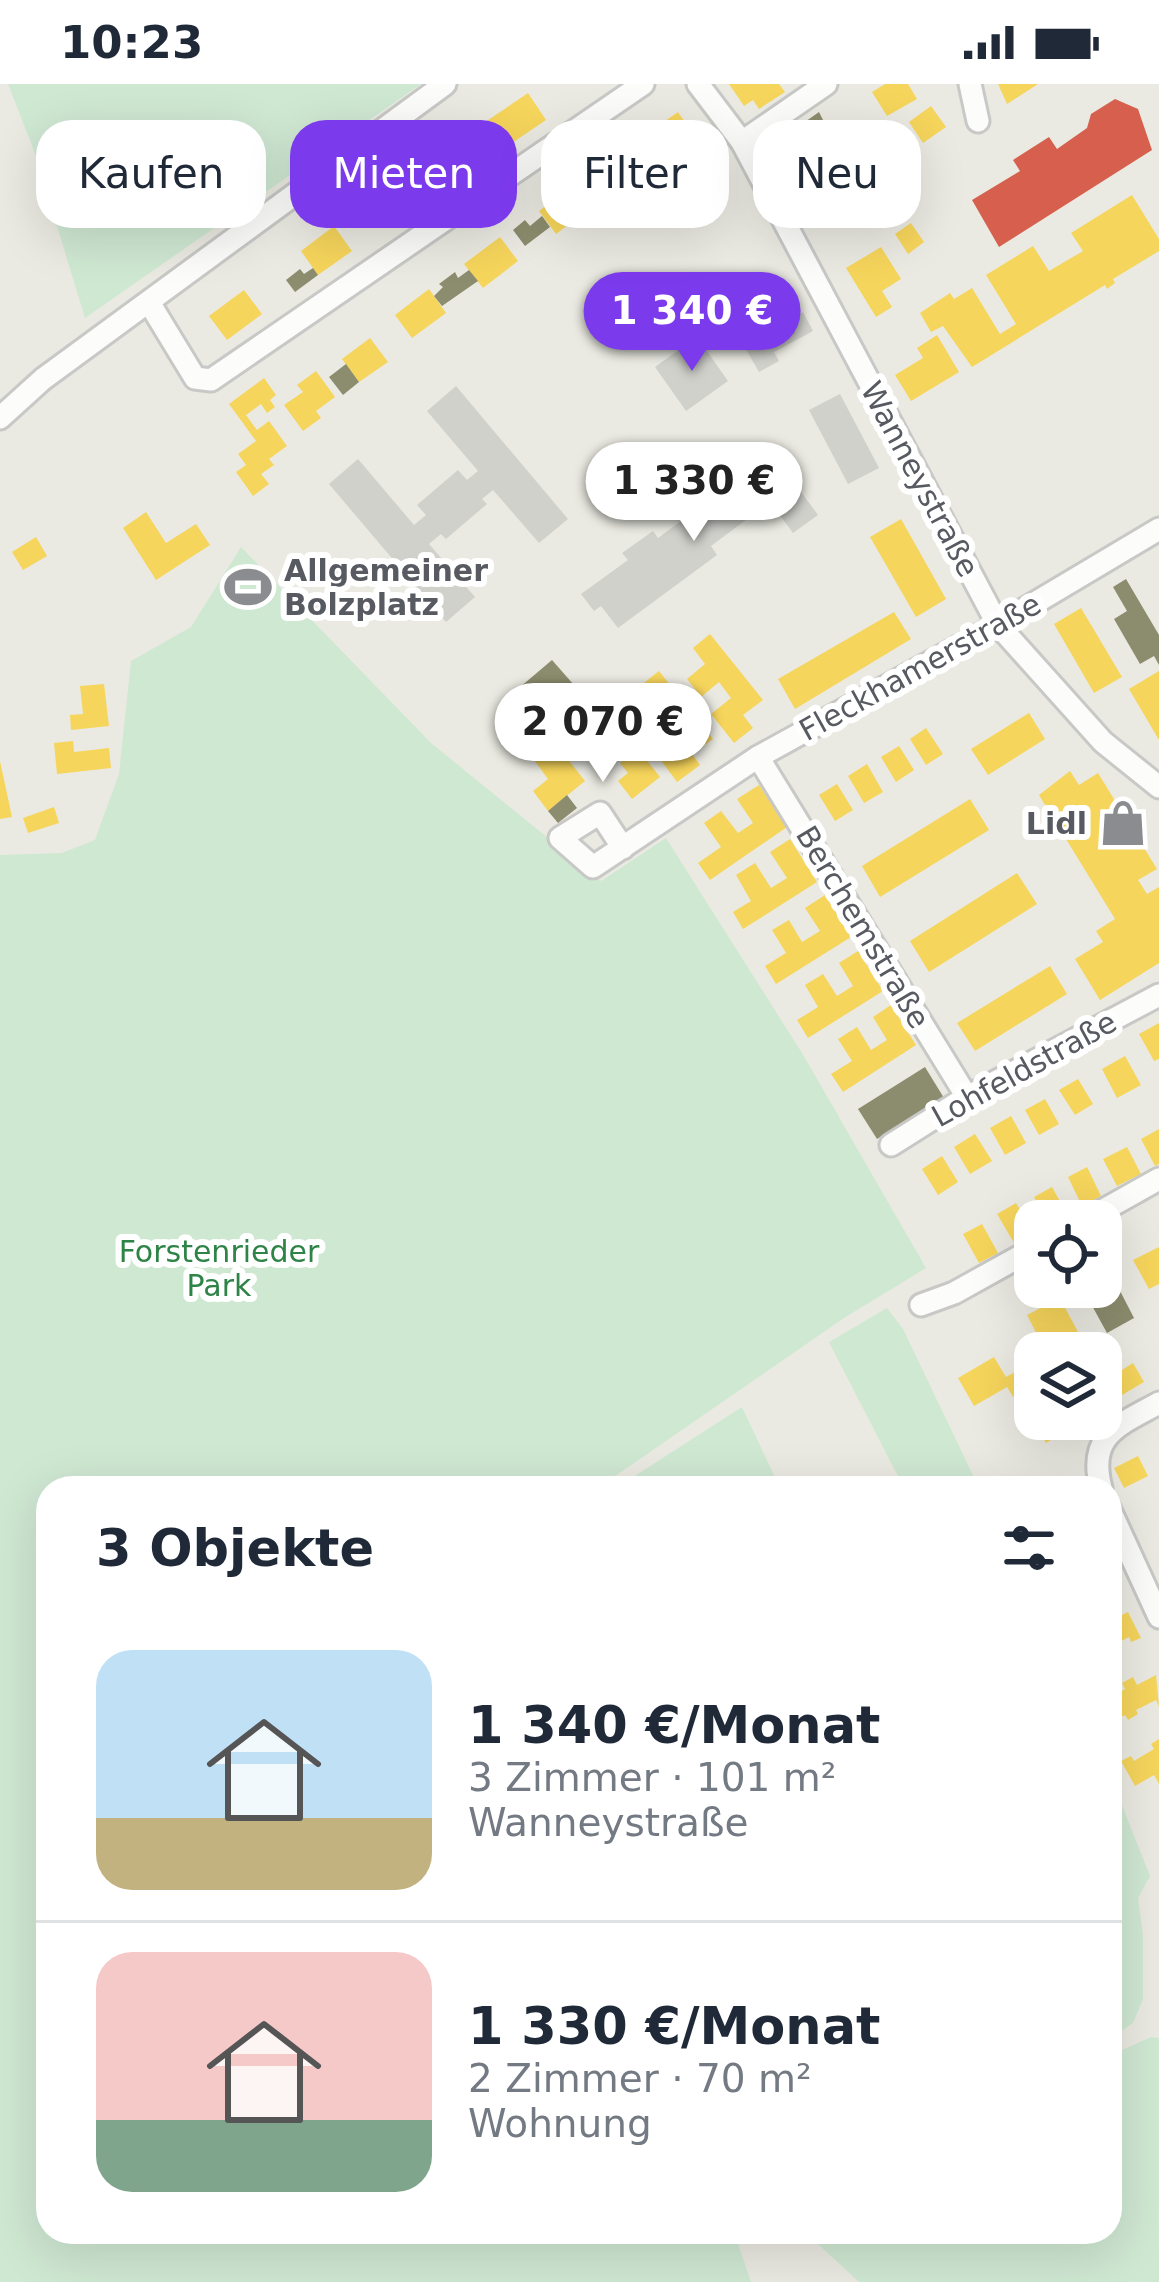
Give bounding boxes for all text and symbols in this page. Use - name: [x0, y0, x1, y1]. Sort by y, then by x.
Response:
- text: 10:23: [60, 16, 203, 69]
- chip: Kaufen: [36, 120, 266, 228]
- chip: Mieten: [290, 120, 517, 228]
- chip: Filter: [541, 120, 729, 228]
- chip: Neu: [753, 120, 921, 228]
- pin: 1 340 €: [581, 272, 803, 374]
- text: 1 340 €: [611, 288, 773, 333]
- street label: Wanneystraße: [854, 375, 986, 583]
- pin: 1 330 €: [583, 442, 805, 544]
- text: 1 330 €: [613, 458, 775, 503]
- place label: Allgemeiner Bolzplatz: [284, 553, 488, 622]
- sports icon: Allgemeiner Bolzplatz: [223, 562, 273, 612]
- street label: Fleckhamerstraße: [793, 586, 1047, 748]
- pin: 2 070 €: [492, 683, 714, 785]
- text: 2 070 €: [522, 699, 684, 744]
- shop icon: Lidl: [1098, 798, 1148, 848]
- place label: Lidl: [1026, 806, 1087, 841]
- street label: Berchemstraße: [789, 820, 937, 1034]
- street label: Lohfeldstraße: [926, 1004, 1122, 1134]
- map controls: [1014, 1200, 1122, 1440]
- button: locate: [1014, 1200, 1122, 1308]
- park label: Forstenrieder Park: [119, 1234, 320, 1303]
- button: layers: [1014, 1332, 1122, 1440]
- icon: filters: [996, 1515, 1062, 1581]
- text: 3 Objekte: [96, 1519, 374, 1578]
- text: 1 340 €/Monat: [468, 1696, 880, 1755]
- icon: home: [192, 1698, 336, 1842]
- text: 3 Zimmer · 101 m²: [468, 1755, 836, 1800]
- text: Wanneystraße: [468, 1800, 749, 1845]
- text: 1 330 €/Monat: [468, 1997, 880, 2056]
- icon: home: [192, 2000, 336, 2144]
- text: 2 Zimmer · 70 m²: [468, 2056, 812, 2101]
- text: Wohnung: [468, 2101, 652, 2146]

